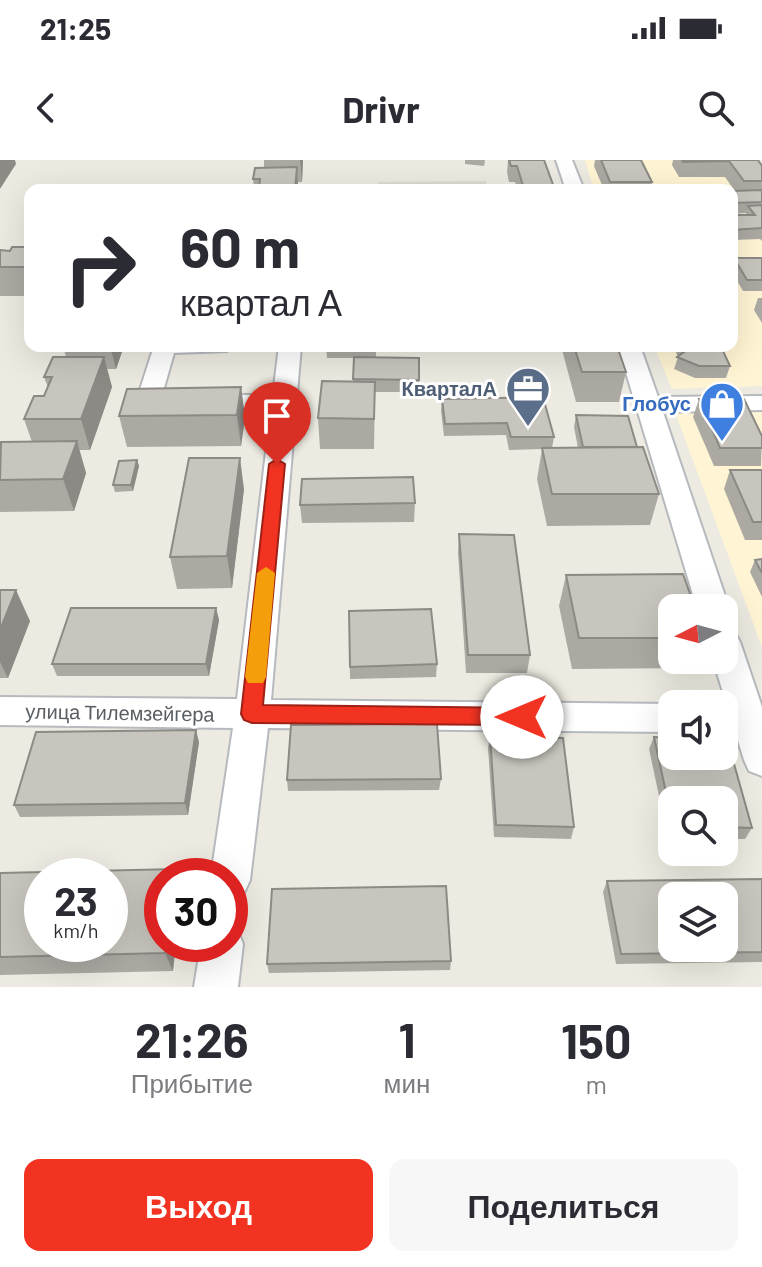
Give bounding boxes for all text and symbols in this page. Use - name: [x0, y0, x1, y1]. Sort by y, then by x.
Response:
- text: 21:25: [40, 10, 111, 46]
- icon: back: [24, 86, 68, 130]
- icon: search: [694, 86, 738, 130]
- text: Drivr: [342, 87, 420, 130]
- text: 60 m: [180, 212, 300, 279]
- icon: right: [48, 216, 152, 320]
- text: квартал А: [180, 280, 342, 323]
- office icon: КварталА: [504, 365, 552, 428]
- place label: КварталА: [402, 376, 497, 400]
- shop icon: Глобус: [698, 380, 746, 443]
- pin: [243, 382, 311, 464]
- place label: Глобус: [622, 391, 691, 415]
- icon: arrive: [255, 394, 299, 438]
- north arrow: [658, 594, 738, 674]
- map controls: [658, 594, 738, 962]
- position arrow: [480, 675, 564, 759]
- button: sound: [658, 690, 738, 770]
- street label: улица Тилемзейгера: [25, 698, 216, 726]
- button: search: [658, 786, 738, 866]
- speed limit sign: 30: [144, 858, 248, 962]
- text: 23: [54, 876, 98, 924]
- button: layers: [658, 882, 738, 962]
- text: km/h: [53, 918, 99, 942]
- text: 21:26: [135, 1010, 249, 1068]
- text: 1: [398, 1010, 415, 1068]
- text: 150: [561, 1011, 631, 1069]
- text: Прибытие: [131, 1067, 253, 1098]
- text: мин: [384, 1067, 430, 1098]
- text: m: [585, 1068, 607, 1099]
- button: Выход: [24, 1159, 373, 1251]
- button: Поделиться: [389, 1159, 738, 1251]

